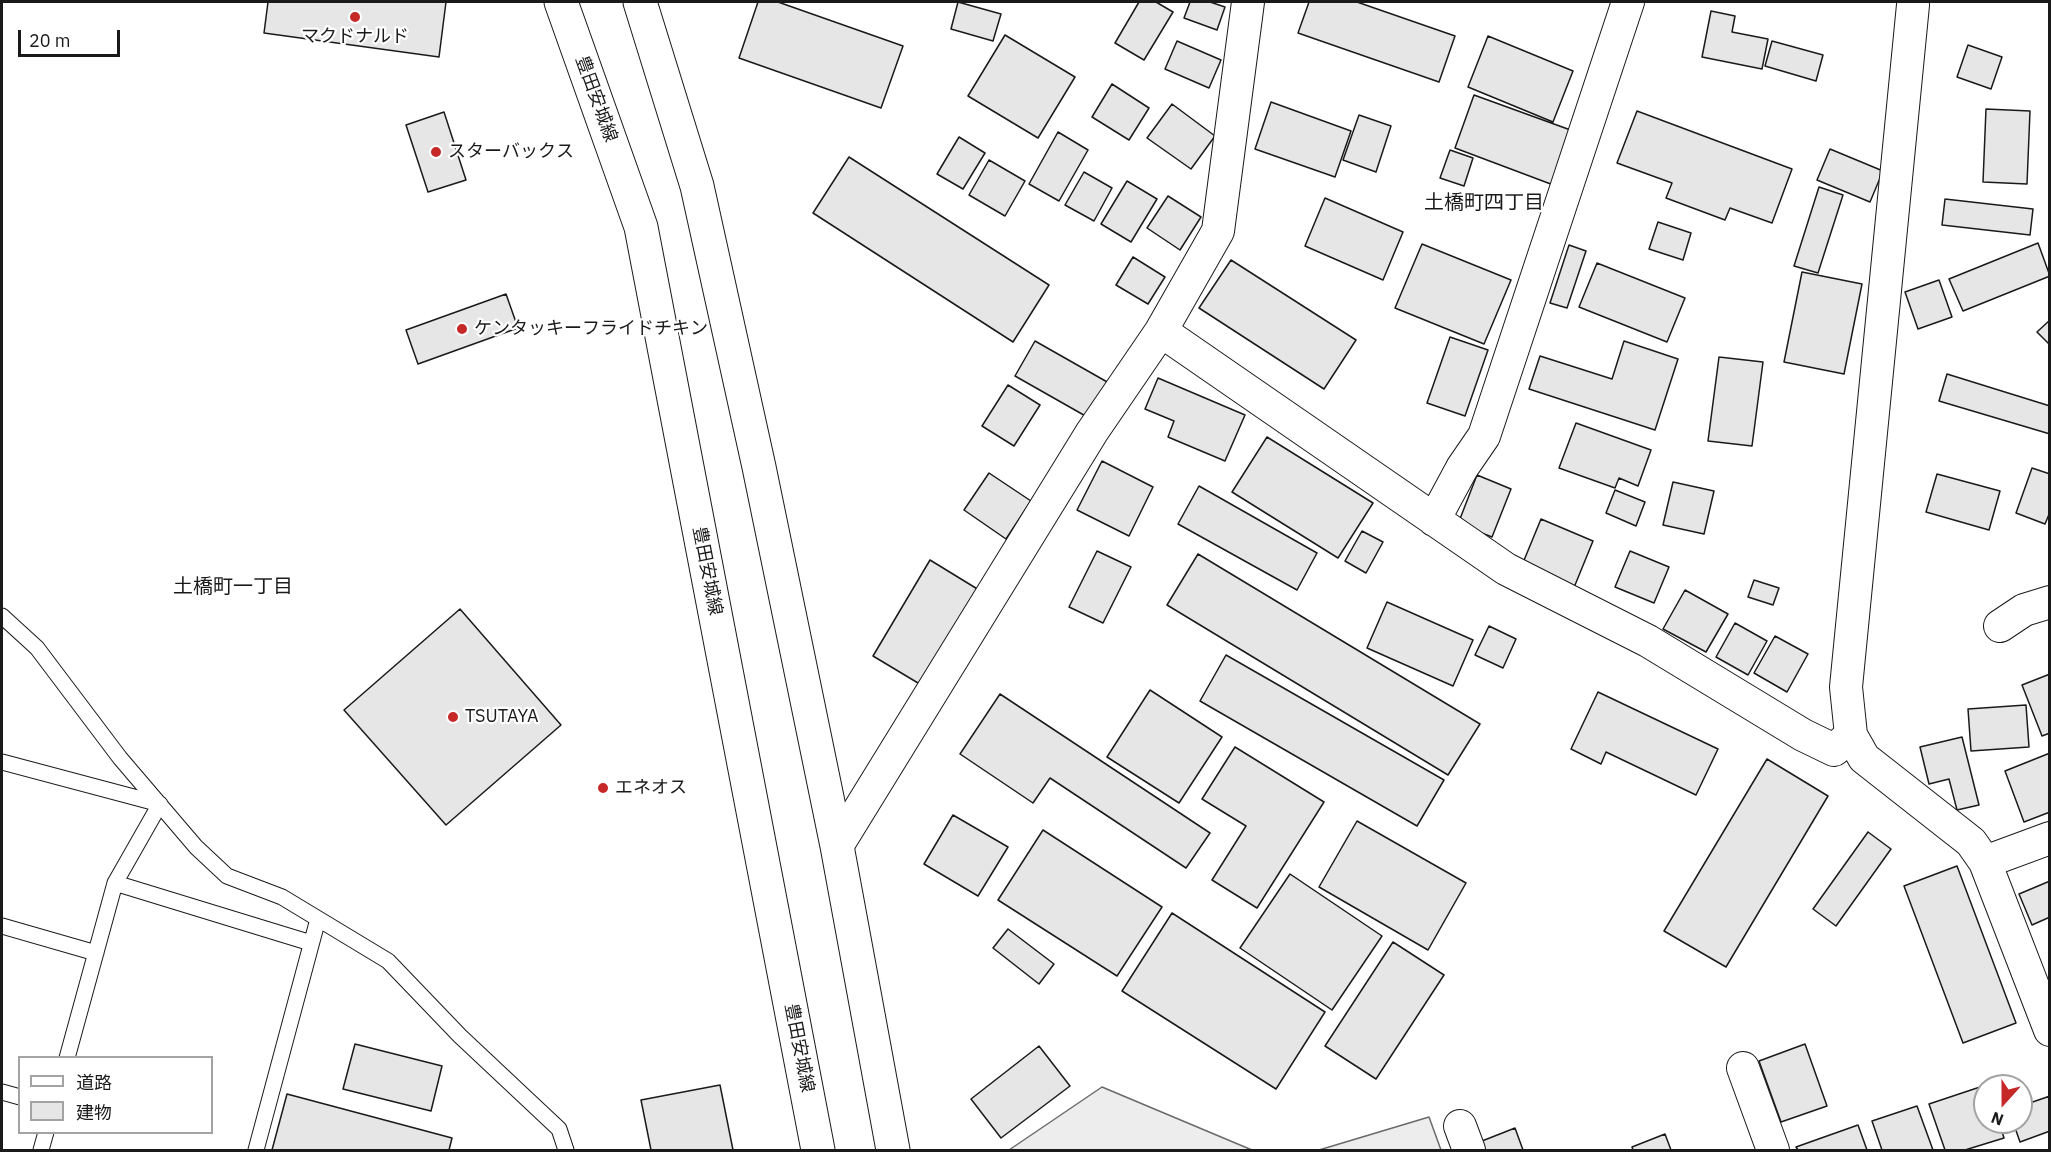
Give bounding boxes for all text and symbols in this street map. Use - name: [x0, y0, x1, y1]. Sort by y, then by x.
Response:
- marker: マクドナルド: [348, 10, 362, 24]
- scale bar: [21, 18, 123, 56]
- place label: マクドナルド: [301, 26, 409, 48]
- text: 20 m: [29, 29, 71, 52]
- street label: 豊田安城線: [570, 53, 622, 145]
- place label: スターバックス: [448, 141, 574, 163]
- marker: スターバックス: [429, 145, 443, 159]
- district label: 土橋町四丁目: [1424, 191, 1544, 215]
- place label: ケンタッキーフライドチキン: [474, 318, 708, 340]
- marker: ケンタッキーフライドチキン: [455, 322, 469, 336]
- street label: 豊田安城線: [688, 525, 726, 617]
- district label: 土橋町一丁目: [173, 575, 293, 599]
- place label: TSUTAYA: [465, 706, 539, 728]
- marker: TSUTAYA: [446, 710, 460, 724]
- place label: エネオス: [615, 777, 687, 799]
- marker: エネオス: [596, 781, 610, 795]
- street label: 豊田安城線: [780, 1002, 818, 1094]
- legend: [18, 1056, 213, 1134]
- text: 道路: [76, 1071, 112, 1094]
- north arrow: [1973, 1074, 2033, 1134]
- text: 建物: [76, 1101, 112, 1124]
- text: N: [1988, 1108, 2006, 1130]

